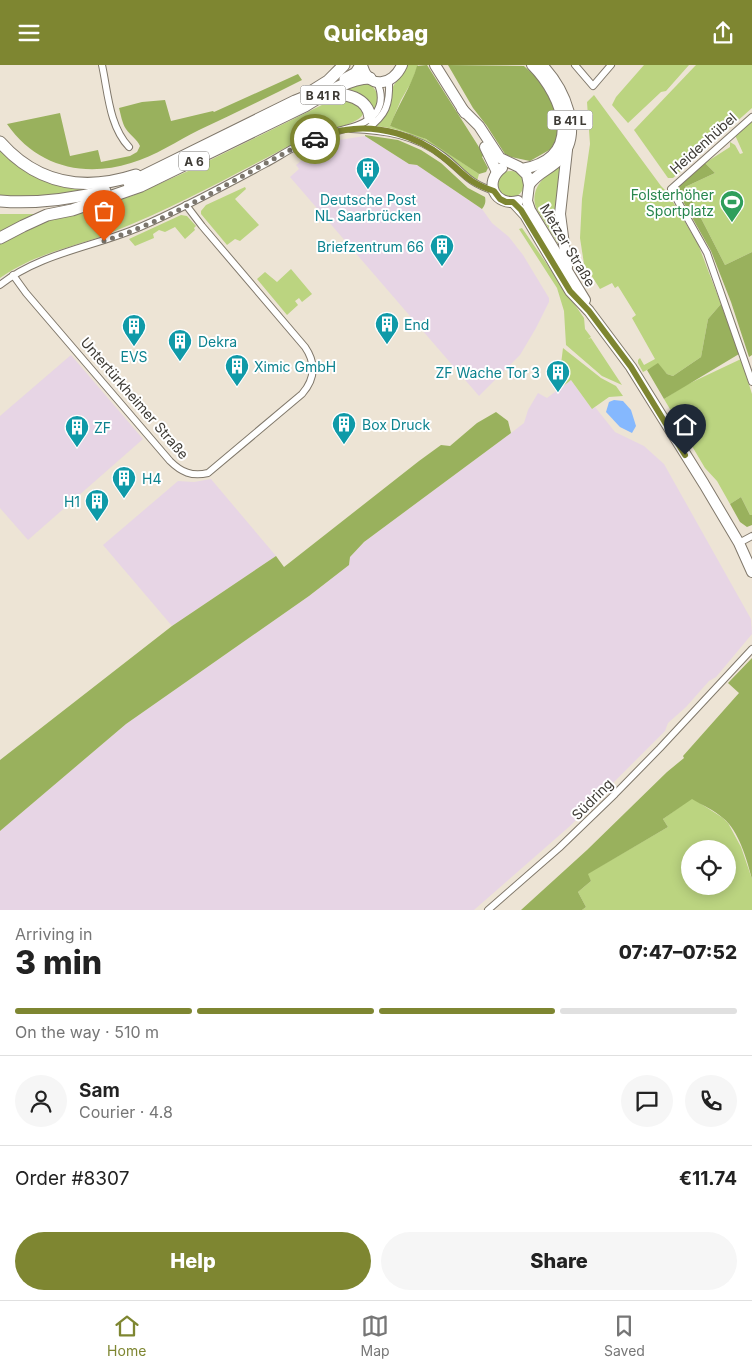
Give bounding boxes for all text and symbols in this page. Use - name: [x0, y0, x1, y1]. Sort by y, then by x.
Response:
- icon: menu: [15, 19, 43, 47]
- icon: share: [709, 19, 737, 47]
- text: Quickbag: [324, 20, 428, 46]
- road number: B 41 R: [300, 85, 346, 105]
- street label: Heidenhübel: [666, 109, 740, 177]
- road number: B 41 L: [548, 111, 592, 129]
- courier: [290, 114, 340, 164]
- icon: car: [301, 125, 329, 153]
- road number: A 6: [179, 151, 209, 170]
- building icon: Deutsche Post NL Saarbrücken: [355, 156, 381, 190]
- place label: Folsterhöher Sportplatz: [631, 186, 714, 219]
- sports icon: Folsterhöher Sportplatz: [719, 189, 745, 223]
- pin: [83, 190, 125, 241]
- place label: Deutsche Post NL Saarbrücken: [315, 191, 421, 224]
- icon: bag: [90, 197, 118, 225]
- street label: Metzer Straße: [537, 200, 599, 290]
- building icon: Briefzentrum 66: [429, 233, 455, 267]
- place label: Briefzentrum 66: [317, 238, 424, 255]
- building icon: End: [374, 311, 400, 345]
- building icon: EVS: [121, 313, 147, 347]
- place label: End: [404, 316, 429, 333]
- building icon: Dekra: [167, 328, 193, 362]
- place label: Dekra: [198, 333, 237, 350]
- street label: Untertürkheimer Straße: [77, 334, 193, 462]
- place label: EVS: [120, 348, 148, 365]
- building icon: Ximic GmbH: [224, 353, 250, 387]
- place label: Ximic GmbH: [254, 358, 336, 375]
- building icon: ZF Wache Tor 3: [545, 359, 571, 393]
- place label: ZF Wache Tor 3: [435, 364, 540, 381]
- pin: [664, 404, 706, 455]
- building icon: Box Druck: [331, 411, 357, 445]
- icon: home: [671, 411, 699, 439]
- building icon: ZF: [64, 414, 90, 448]
- place label: Box Druck: [362, 416, 430, 433]
- place label: ZF: [94, 419, 111, 436]
- building icon: H4: [111, 465, 137, 499]
- place label: H4: [142, 470, 161, 487]
- building icon: H1: [84, 488, 110, 522]
- place label: H1: [64, 493, 80, 510]
- street label: Südring: [568, 775, 616, 823]
- map controls: [681, 840, 736, 895]
- button: locate: [681, 840, 736, 895]
- text: Arriving in: [15, 924, 92, 944]
- text: 07:47–07:52: [619, 941, 737, 964]
- text: 3 min: [15, 943, 102, 982]
- text: On the way · 510 m: [15, 1022, 159, 1042]
- button: person: [15, 1075, 67, 1127]
- button: chat: [621, 1075, 673, 1127]
- button: phone: [685, 1075, 737, 1127]
- text: Sam: [79, 1079, 120, 1102]
- text: Courier · 4.8: [79, 1102, 173, 1122]
- text: Order #8307: [15, 1167, 129, 1190]
- text: €11.74: [679, 1167, 737, 1190]
- button: Help: [15, 1232, 371, 1290]
- button: Share: [381, 1232, 737, 1290]
- tab: Home: [107, 1312, 146, 1359]
- tab: Map: [361, 1312, 390, 1359]
- tab: Saved: [604, 1312, 645, 1359]

